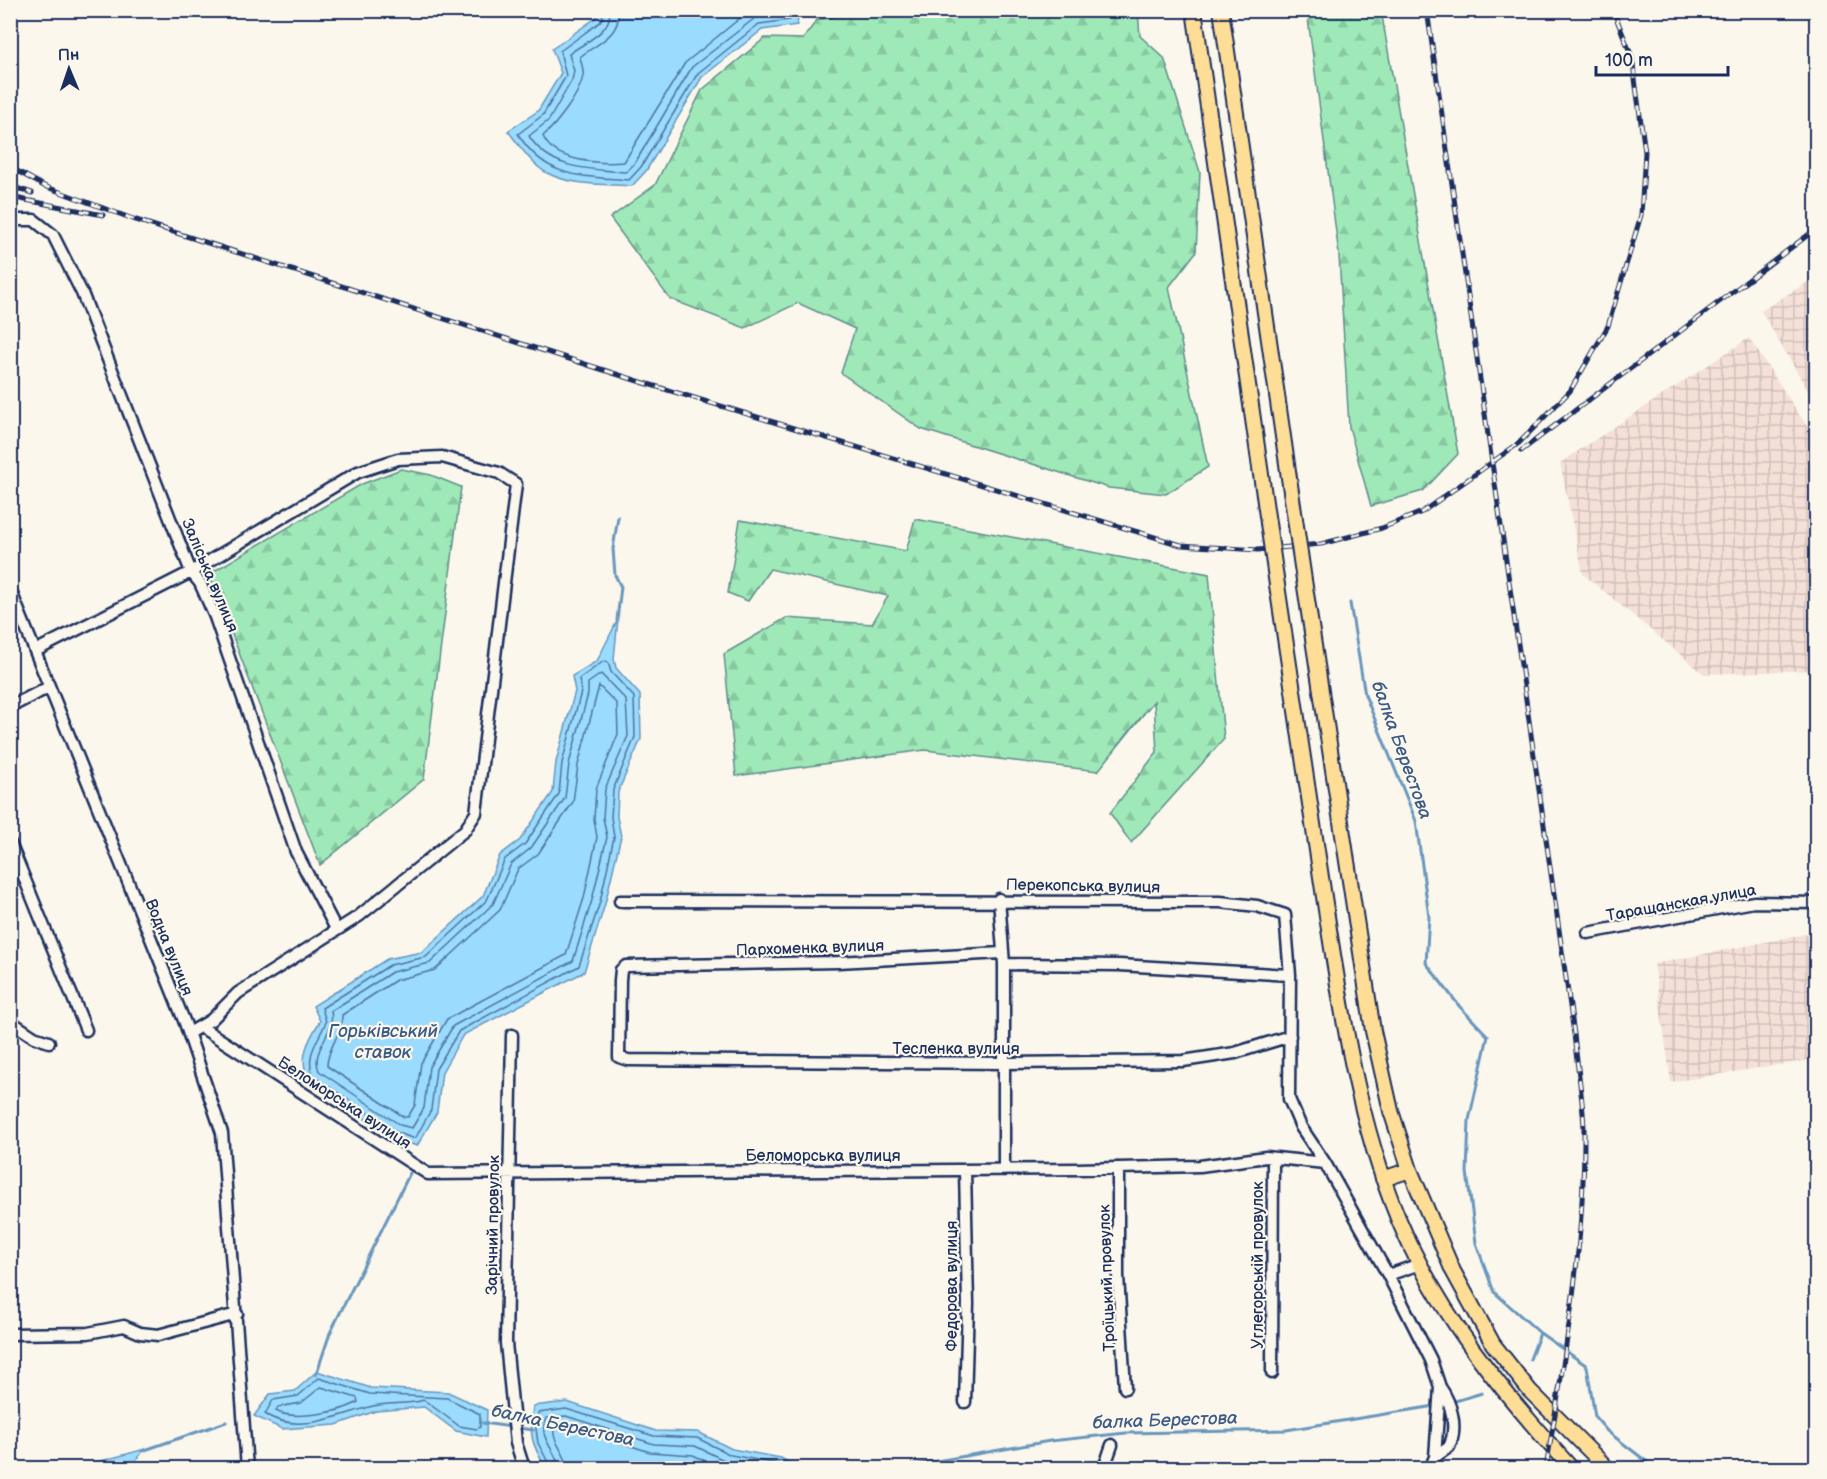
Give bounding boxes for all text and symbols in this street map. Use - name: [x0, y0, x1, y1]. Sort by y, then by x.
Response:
- north arrow: [39, 39, 99, 99]
- scale bar: [1596, 39, 1728, 77]
- text: Пн: [58, 46, 80, 65]
- text: 100 m: [1605, 50, 1653, 71]
- street label: Заліська вулиця: [177, 516, 242, 635]
- water label: балка Берестова: [1367, 678, 1436, 822]
- street label: Перекопська вулиця: [1006, 876, 1161, 897]
- street label: Таращанская улица: [1605, 881, 1758, 926]
- street label: Водна вулиця: [141, 896, 197, 999]
- street label: Пархоменка вулиця: [736, 936, 885, 961]
- water label: Горьківський ставок: [328, 1021, 438, 1063]
- street label: Тесленка вулиця: [892, 1040, 1020, 1059]
- street label: Беломорська вулиця: [274, 1053, 415, 1154]
- street label: Беломорська вулиця: [745, 1147, 901, 1166]
- street label: Зарічний провулок: [483, 1154, 504, 1295]
- street label: Углегорськiй провулок: [1249, 1181, 1268, 1349]
- street label: Троїцький провулок: [1095, 1204, 1120, 1352]
- street label: Федорова вулиця: [943, 1220, 962, 1351]
- water label: балка Берестова: [490, 1400, 636, 1451]
- water label: балка Берестова: [1092, 1407, 1238, 1434]

